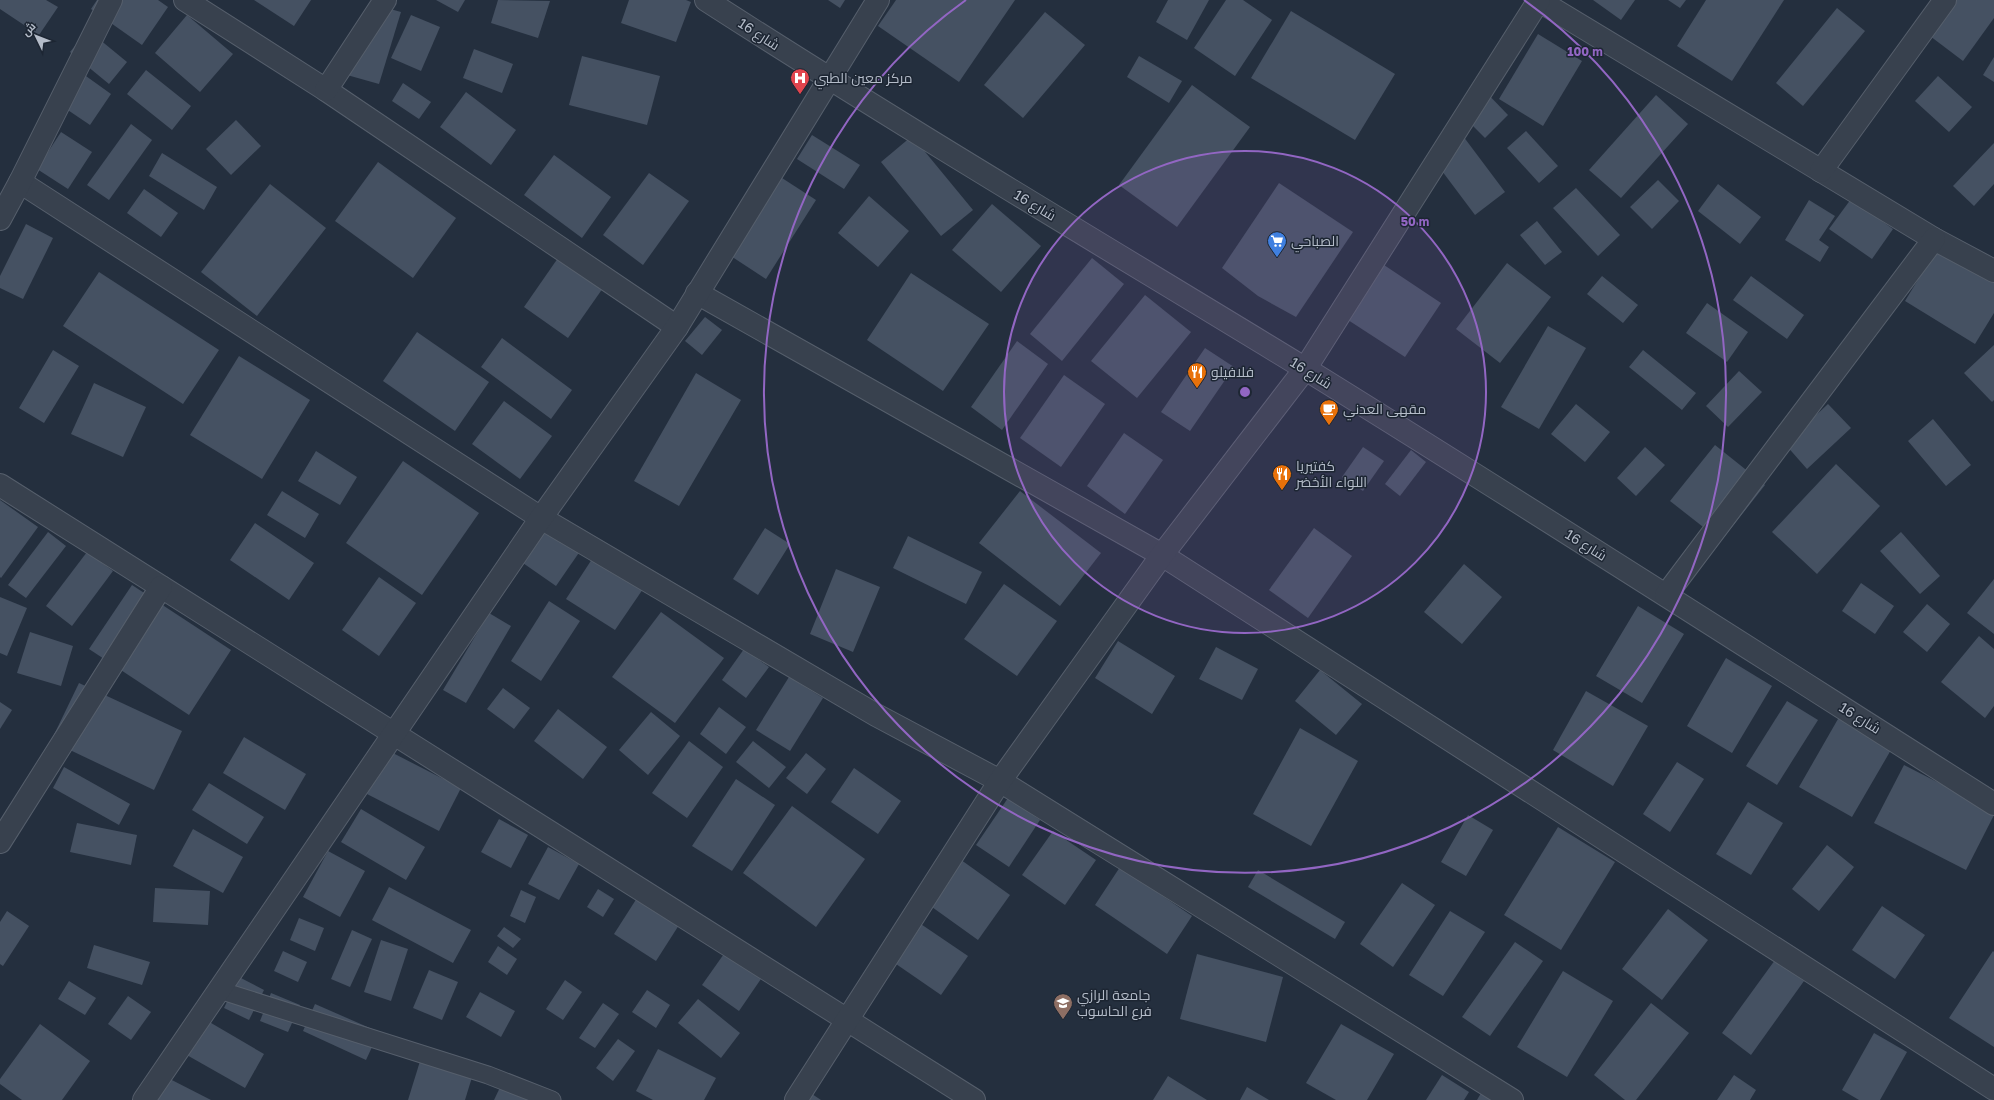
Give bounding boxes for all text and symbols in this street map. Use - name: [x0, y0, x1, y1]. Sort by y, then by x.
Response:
- street label: شارع 16: [735, 14, 783, 54]
- north arrow: [16, 16, 56, 56]
- text: ش: [19, 19, 39, 39]
- text: 100 m: [1567, 44, 1603, 59]
- hospital icon: مركز معين الطبي: [789, 67, 811, 95]
- place label: مركز معين الطبي: [814, 69, 913, 90]
- street label: شارع 16: [1011, 185, 1059, 225]
- text: 50 m: [1401, 214, 1429, 229]
- supermarket icon: الصباحي: [1266, 230, 1288, 258]
- place label: الصباحي: [1291, 232, 1339, 253]
- street label: شارع 16: [1287, 353, 1335, 393]
- restaurant icon: فلافيلو: [1186, 361, 1208, 389]
- place label: فلافيلو: [1211, 363, 1254, 380]
- centre of rings: [1238, 385, 1252, 399]
- cafe icon: مقهى العدني: [1318, 398, 1340, 426]
- place label: مقهى العدني: [1343, 400, 1426, 421]
- place label: كفتيريا اللواء الأخضر: [1295, 457, 1367, 490]
- restaurant icon: كفتيريا اللواء الأخضر: [1271, 463, 1293, 491]
- street label: شارع 16: [1562, 525, 1610, 565]
- street label: شارع 16: [1836, 698, 1884, 738]
- place label: جامعة الرازي فرع الحاسوب: [1077, 986, 1152, 1020]
- school or university icon: جامعة الرازي فرع الحاسوب: [1052, 992, 1074, 1020]

